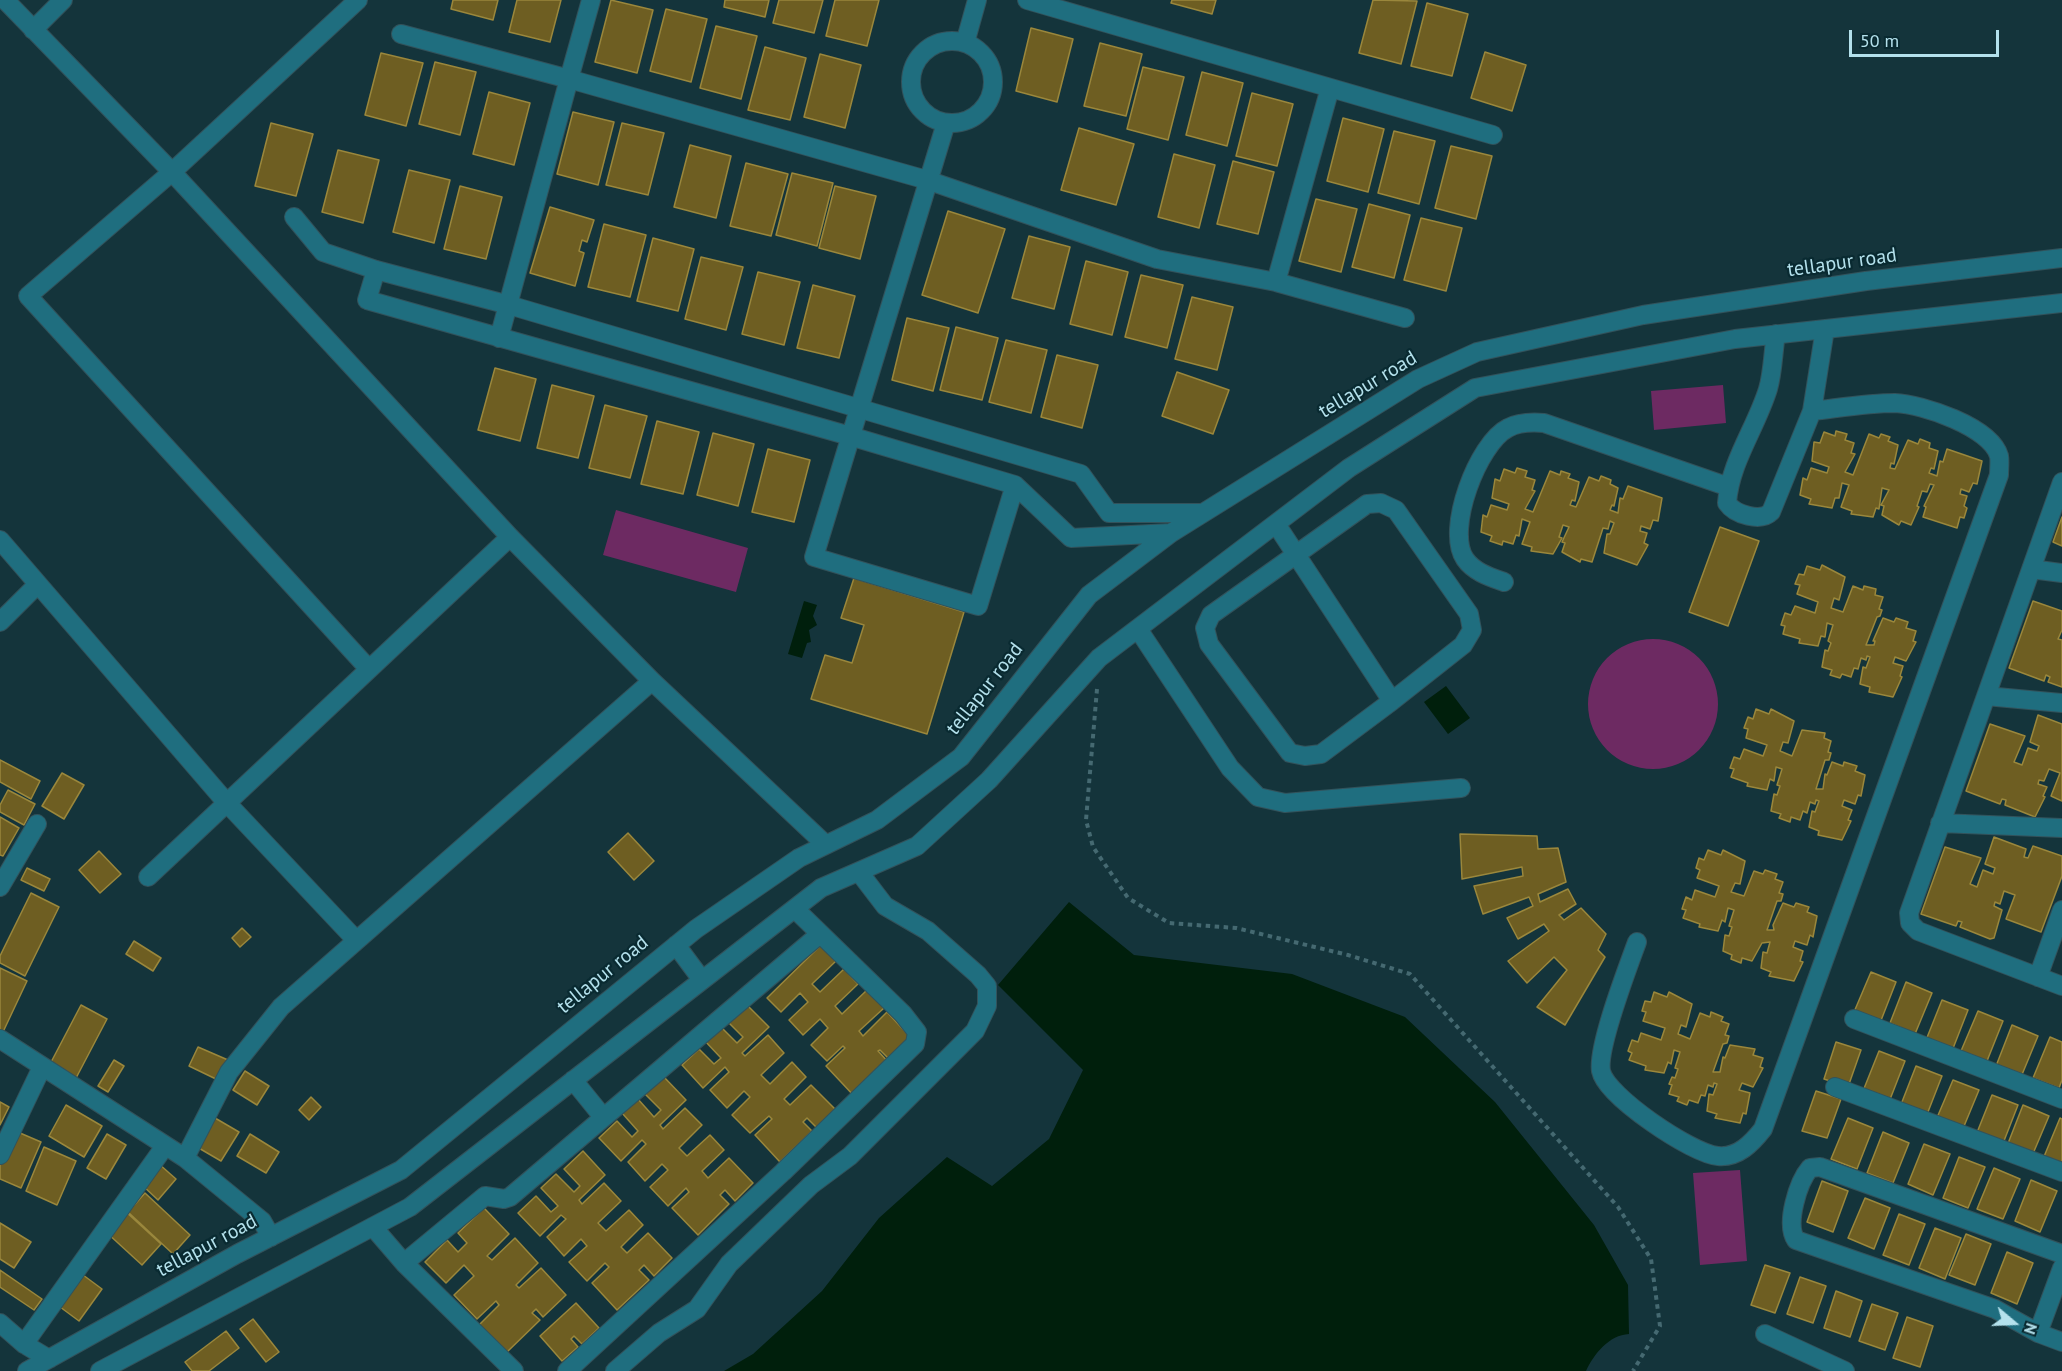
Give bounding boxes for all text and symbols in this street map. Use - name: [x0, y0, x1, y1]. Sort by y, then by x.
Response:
- scale bar: [1852, 18, 2002, 56]
- text: 50 m: [1860, 29, 1899, 52]
- street label: tellapur road: [1786, 243, 1898, 283]
- street label: tellapur road: [1315, 346, 1421, 424]
- street label: tellapur road: [942, 638, 1028, 740]
- street label: tellapur road: [553, 931, 653, 1019]
- street label: tellapur road: [153, 1210, 261, 1282]
- north arrow: [1984, 1293, 2044, 1353]
- text: N: [2020, 1321, 2042, 1337]

